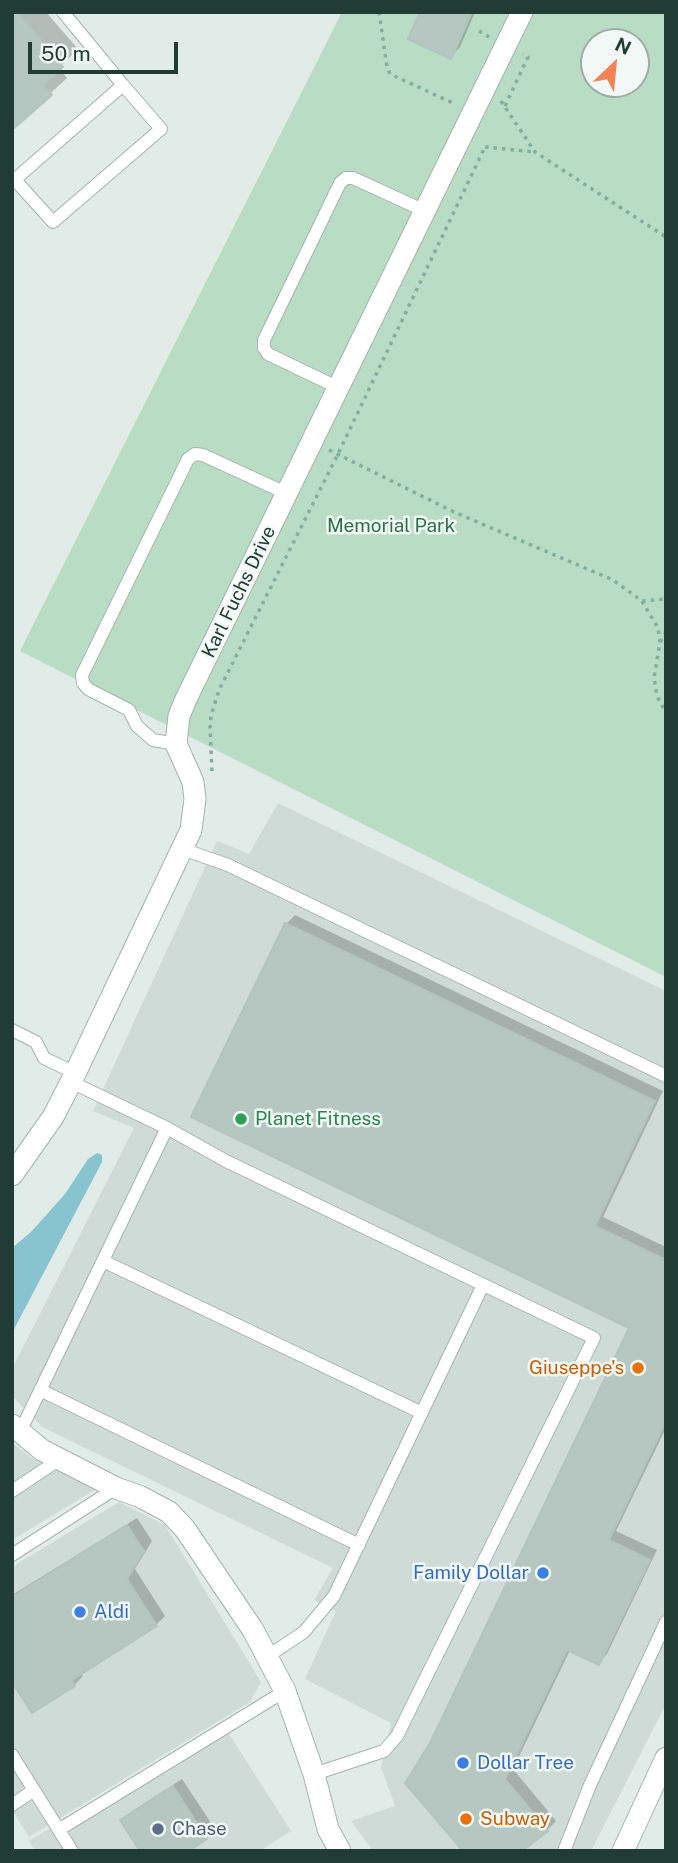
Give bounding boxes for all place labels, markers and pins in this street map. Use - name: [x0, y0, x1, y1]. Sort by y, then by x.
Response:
- place label: Planet Fitness: [255, 1108, 381, 1130]
- marker: Planet Fitness: [233, 1111, 249, 1127]
- place label: Giuseppe's: [529, 1357, 624, 1379]
- marker: Giuseppe's: [630, 1360, 646, 1376]
- place label: Family Dollar: [413, 1562, 529, 1584]
- marker: Family Dollar: [535, 1565, 551, 1581]
- place label: Aldi: [94, 1601, 129, 1623]
- marker: Aldi: [72, 1604, 88, 1620]
- place label: Dollar Tree: [477, 1752, 574, 1774]
- marker: Dollar Tree: [455, 1755, 471, 1771]
- place label: Subway: [480, 1808, 550, 1830]
- marker: Subway: [458, 1811, 474, 1827]
- place label: Chase: [172, 1818, 227, 1840]
- marker: Chase: [150, 1821, 166, 1837]

